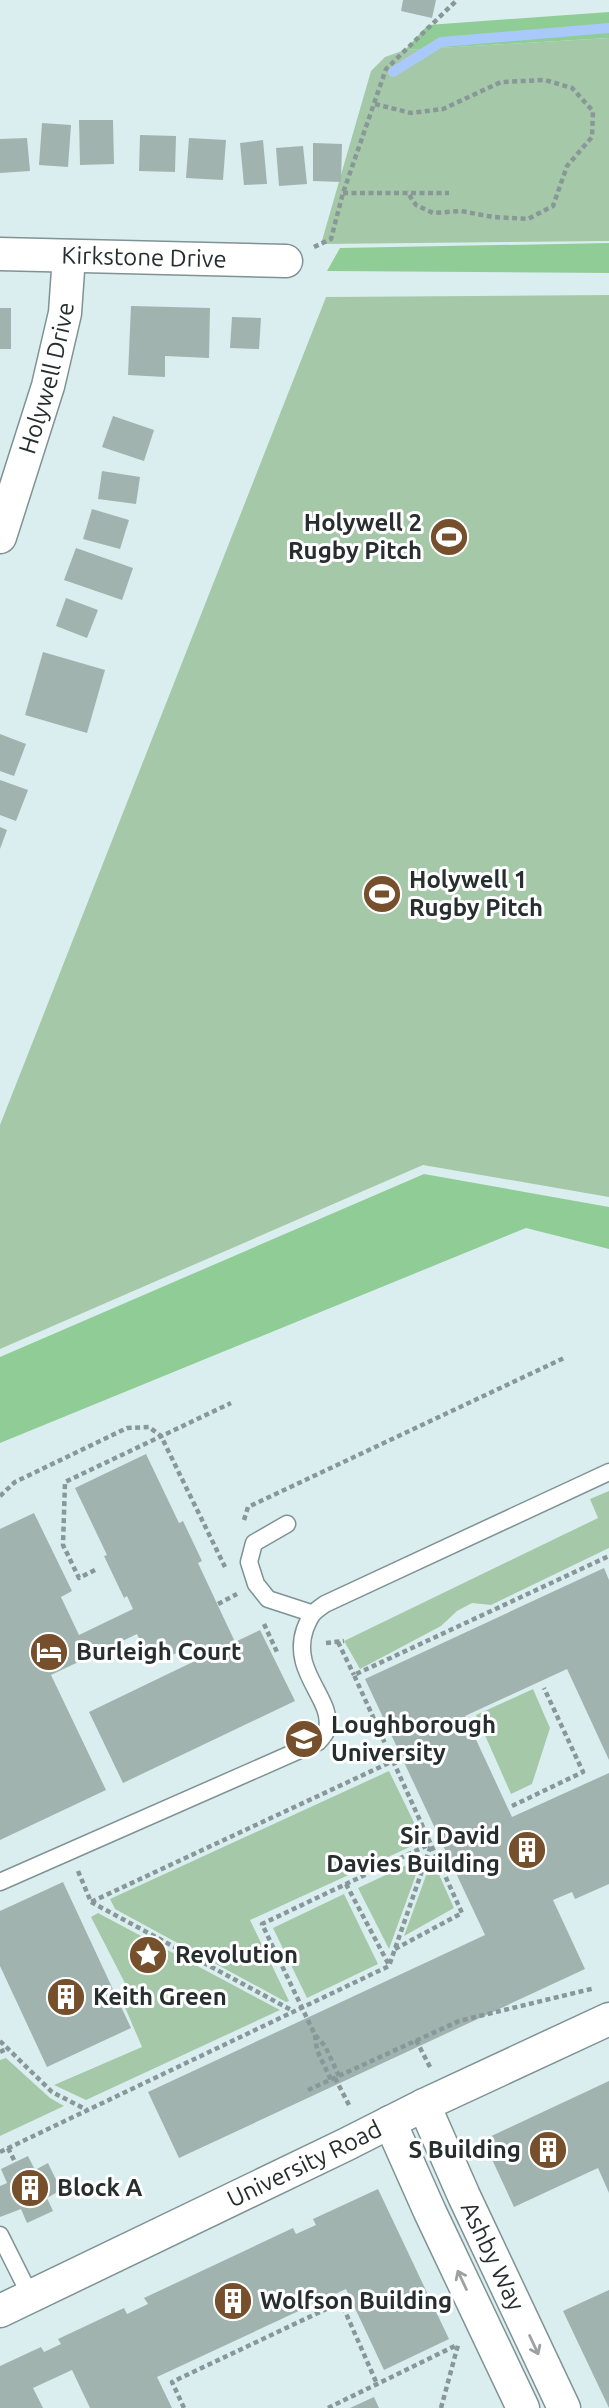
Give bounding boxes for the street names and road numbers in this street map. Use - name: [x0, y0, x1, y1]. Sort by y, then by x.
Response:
- street label: Kirkstone Drive: [61, 242, 227, 273]
- street label: Holywell Drive: [13, 302, 79, 457]
- street label: University Road: [223, 2115, 386, 2213]
- street label: Ashby Way: [456, 2197, 530, 2315]

